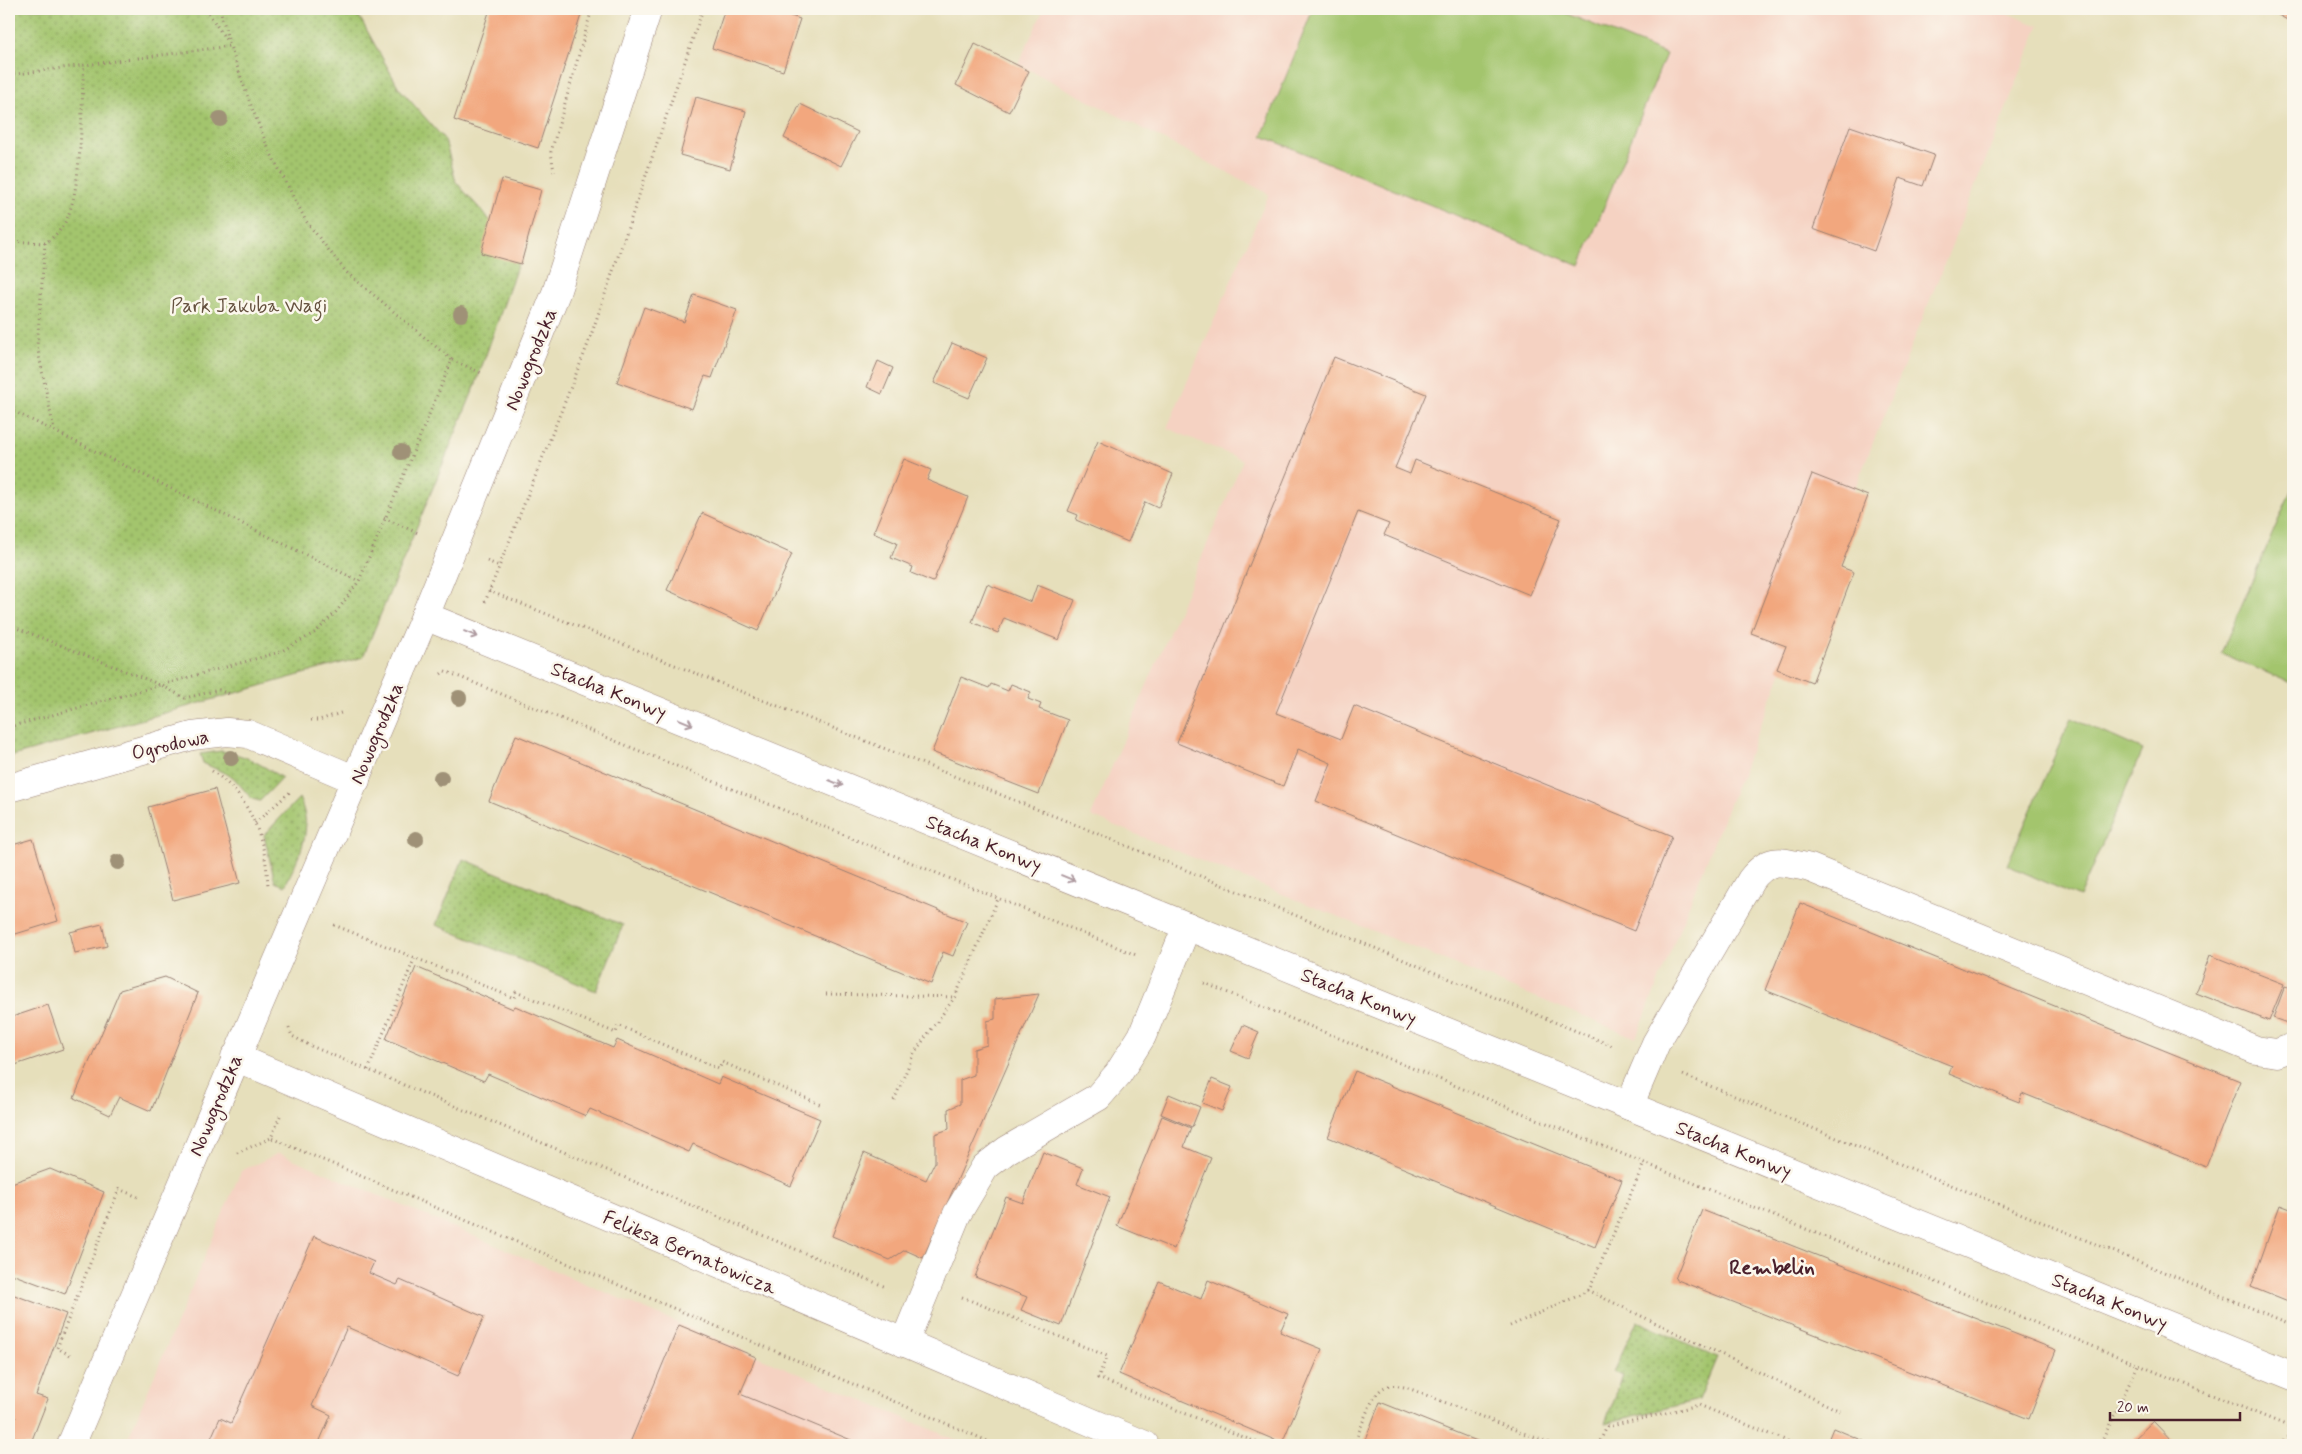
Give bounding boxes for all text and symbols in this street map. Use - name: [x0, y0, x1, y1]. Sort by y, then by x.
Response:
- park label: Park Jakuba Wagi: [171, 293, 327, 322]
- street label: Nowogrodzka: [499, 304, 565, 415]
- one-way arrow: [463, 629, 478, 639]
- street label: Stacha Konwy: [547, 656, 670, 727]
- street label: Nowogrodzka: [344, 678, 412, 789]
- one-way arrow: [678, 717, 693, 727]
- street label: Ogrodowa: [129, 723, 212, 767]
- one-way arrow: [828, 779, 843, 788]
- street label: Stacha Konwy: [922, 809, 1045, 880]
- one-way arrow: [1060, 873, 1075, 883]
- street label: Stacha Konwy: [1297, 962, 1420, 1033]
- street label: Nowogrodzka: [183, 1050, 251, 1161]
- street label: Stacha Konwy: [1672, 1115, 1795, 1186]
- street label: Feliksa Bernatowicza: [599, 1205, 781, 1303]
- district label: Rembelin: [1729, 1254, 1815, 1282]
- street label: Stacha Konwy: [2048, 1267, 2171, 1338]
- scale bar: [2110, 1389, 2240, 1421]
- text: 20 m: [2117, 1398, 2149, 1418]

